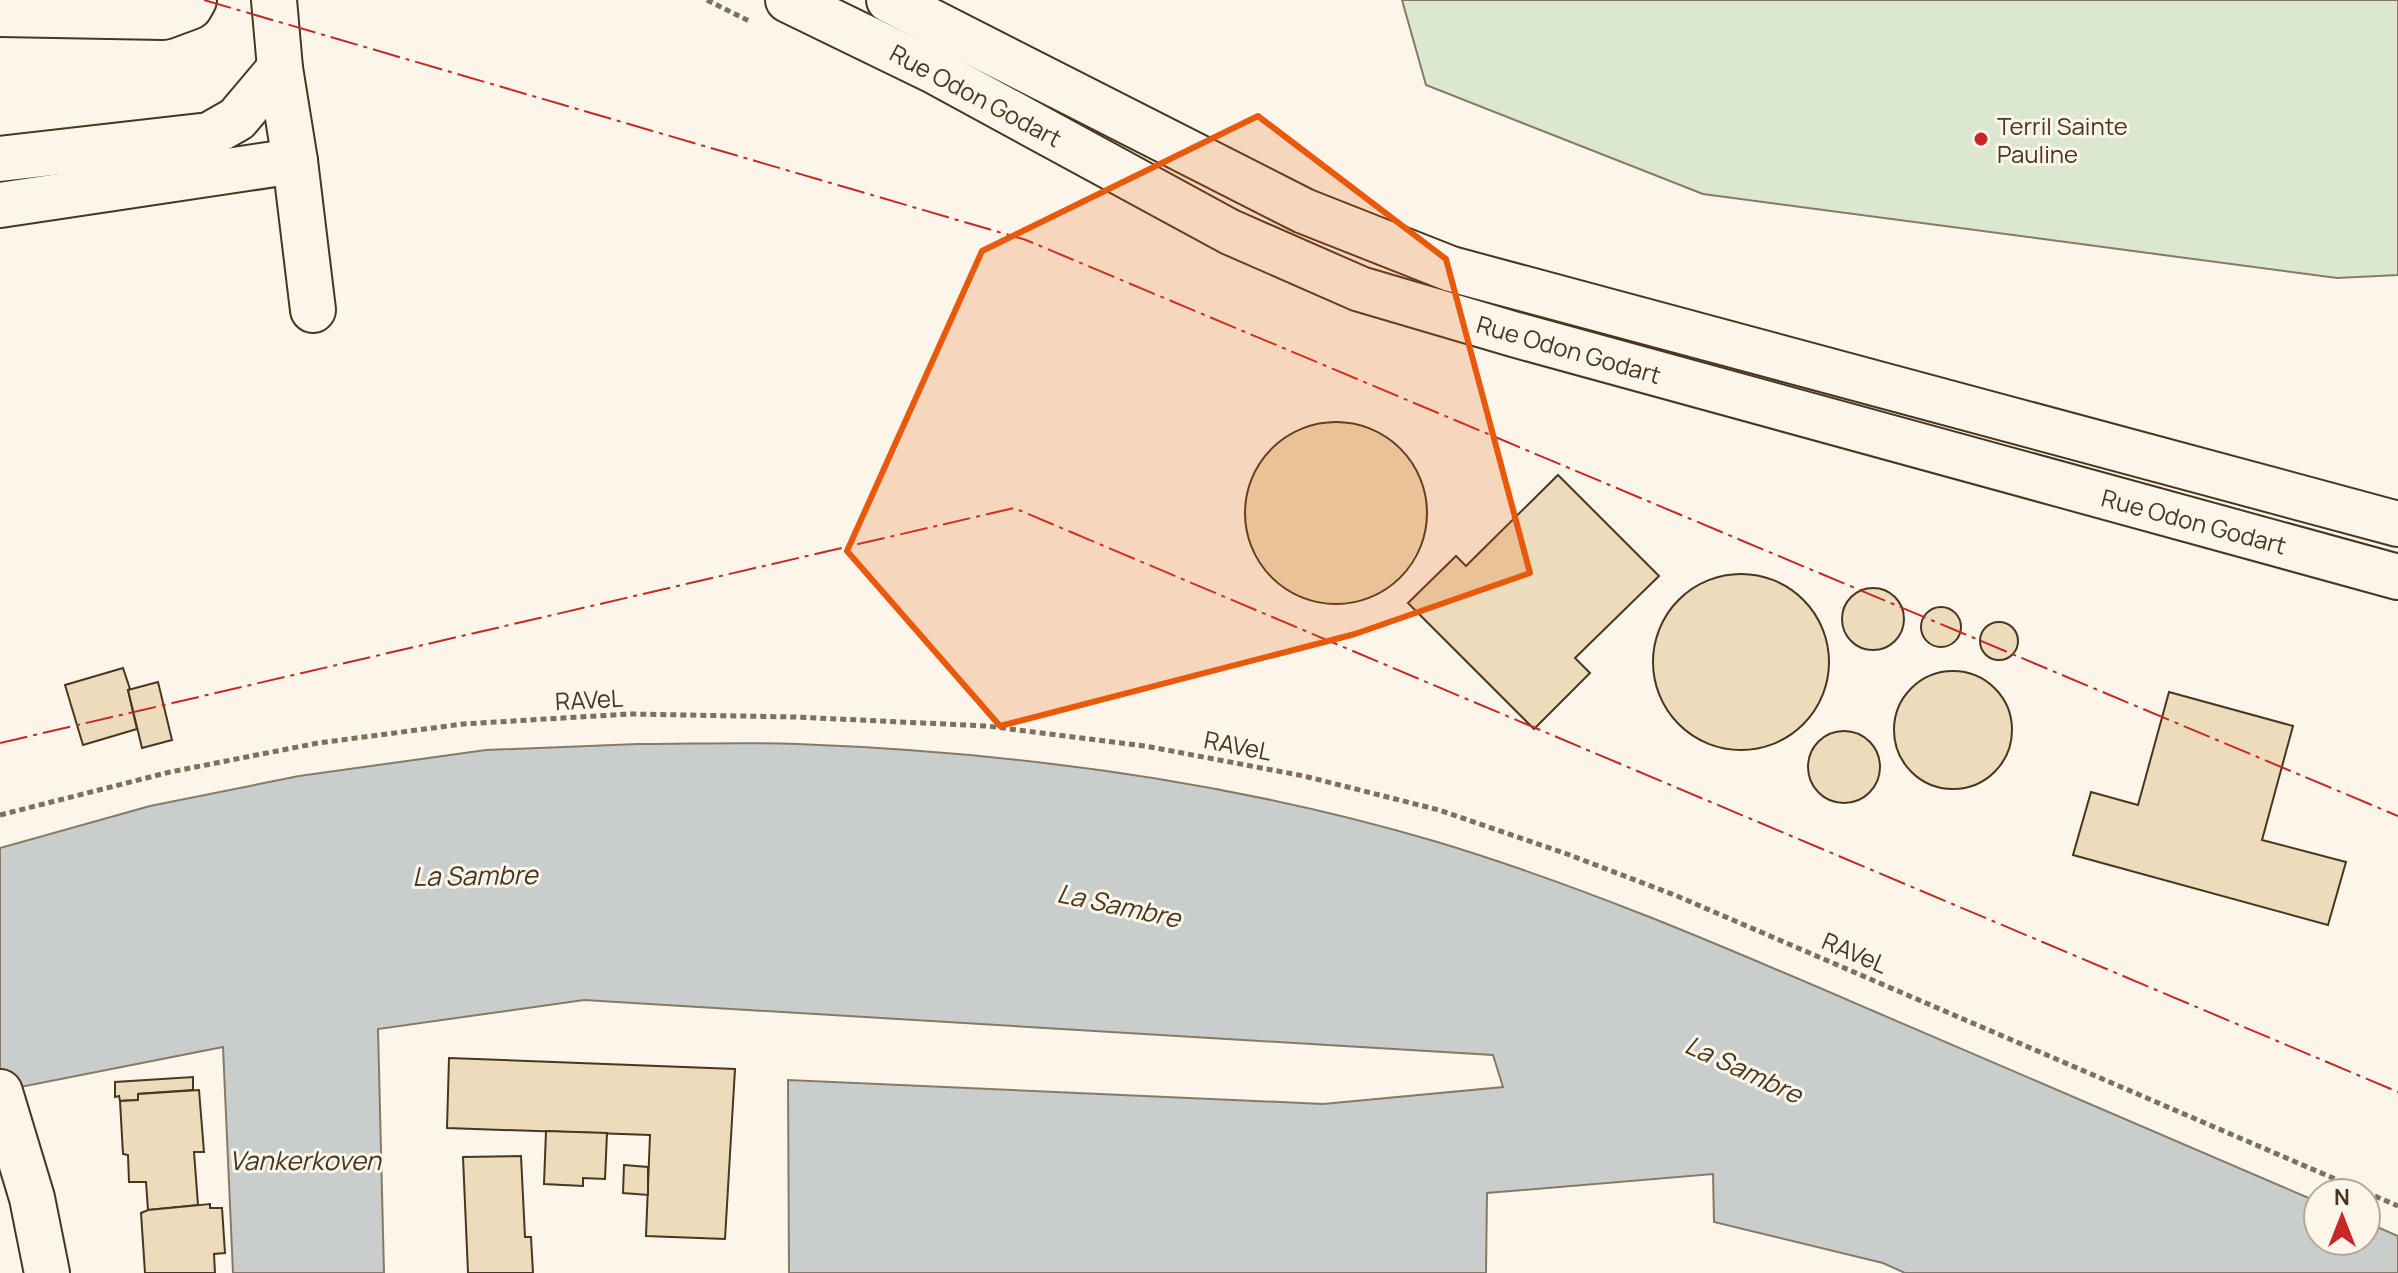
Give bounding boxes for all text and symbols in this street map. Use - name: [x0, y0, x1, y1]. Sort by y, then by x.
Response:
- street label: Rue Odon Godart: [884, 36, 1068, 154]
- place label: Terril Sainte Pauline: [1997, 109, 2128, 170]
- marker: Terril Sainte Pauline: [1972, 130, 1990, 148]
- street label: Rue Odon Godart: [1473, 307, 1665, 391]
- street label: Rue Odon Godart: [2098, 480, 2290, 562]
- street label: RAVeL: [554, 681, 624, 717]
- street label: RAVeL: [1201, 722, 1275, 768]
- water label: La Sambre: [412, 856, 540, 894]
- water label: La Sambre: [1054, 874, 1186, 936]
- street label: RAVeL: [1817, 924, 1893, 980]
- water label: La Sambre: [1680, 1026, 1810, 1113]
- water label: Vankerkoven: [229, 1142, 383, 1178]
- north arrow: [2302, 1177, 2382, 1257]
- text: N: [2334, 1182, 2350, 1212]

